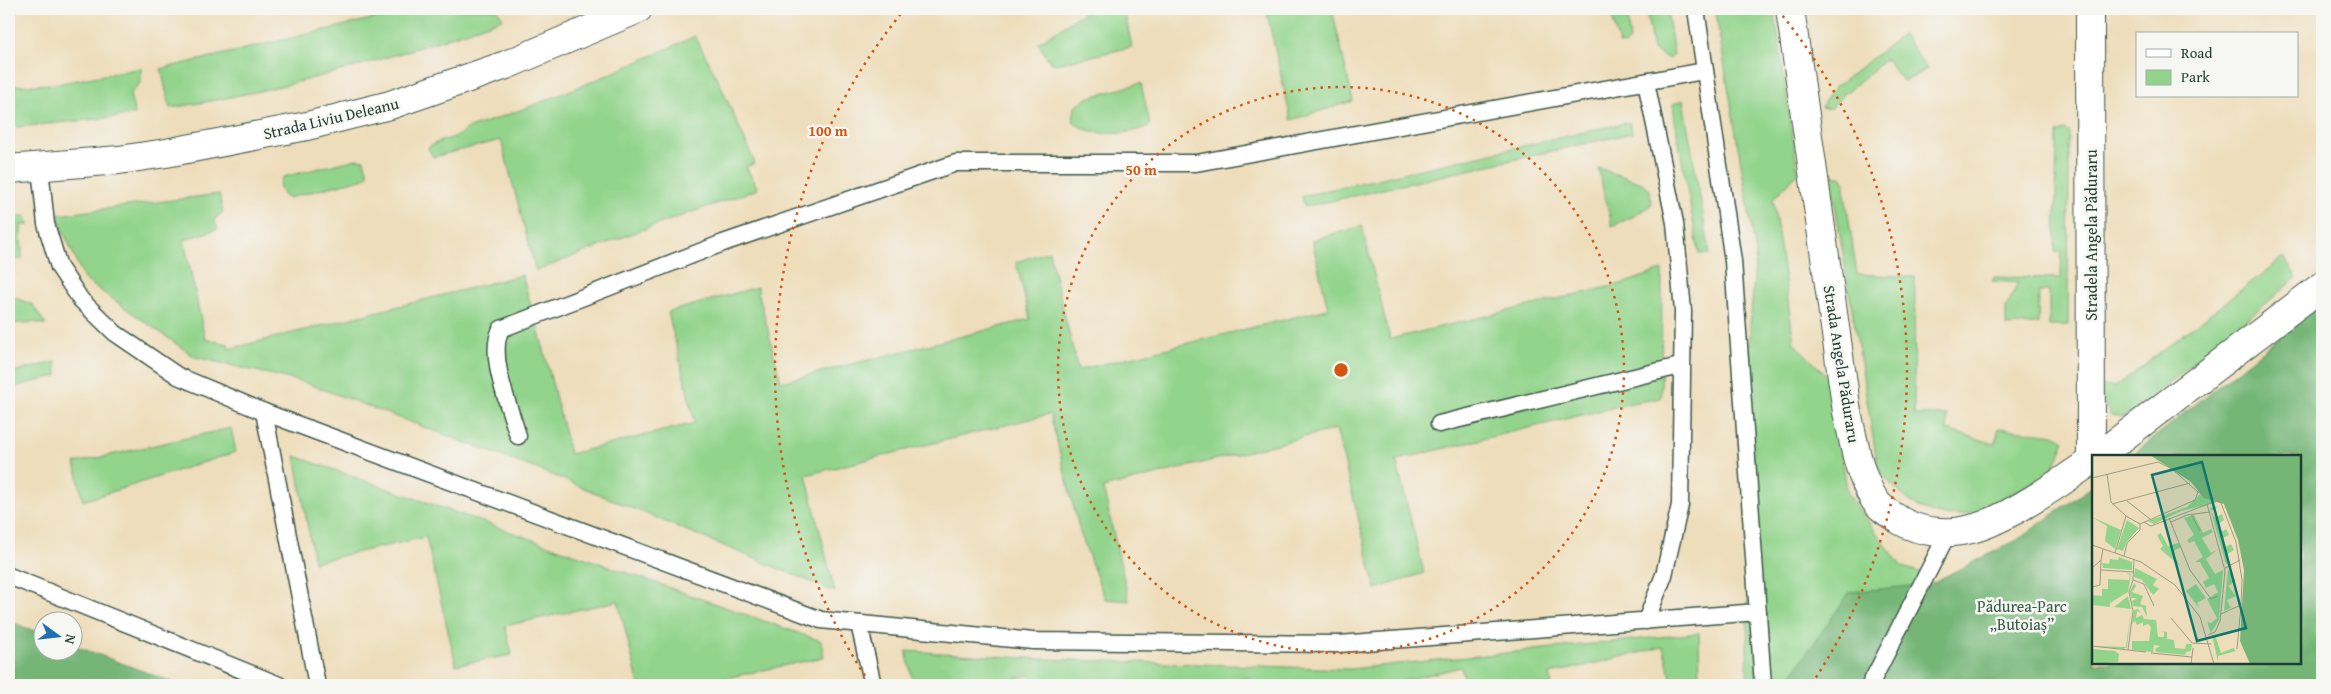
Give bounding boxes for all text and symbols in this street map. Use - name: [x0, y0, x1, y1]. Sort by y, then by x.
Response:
- legend: [2136, 32, 2298, 98]
- text: Road: [2181, 42, 2212, 63]
- text: Park: [2181, 66, 2210, 87]
- street label: Strada Liviu Deleanu: [261, 91, 401, 145]
- text: 100 m: [808, 120, 848, 141]
- street label: Stradela Angela Păduraru: [2079, 149, 2103, 321]
- text: 50 m: [1125, 159, 1157, 180]
- street label: Strada Angela Păduraru: [1818, 283, 1866, 445]
- centre of rings: [1332, 361, 1350, 379]
- inset map: [2092, 455, 2301, 664]
- park label: Pădurea-Parc „Butoiaș”: [1977, 594, 2067, 636]
- north arrow: [32, 612, 82, 662]
- text: N: [60, 632, 81, 647]

